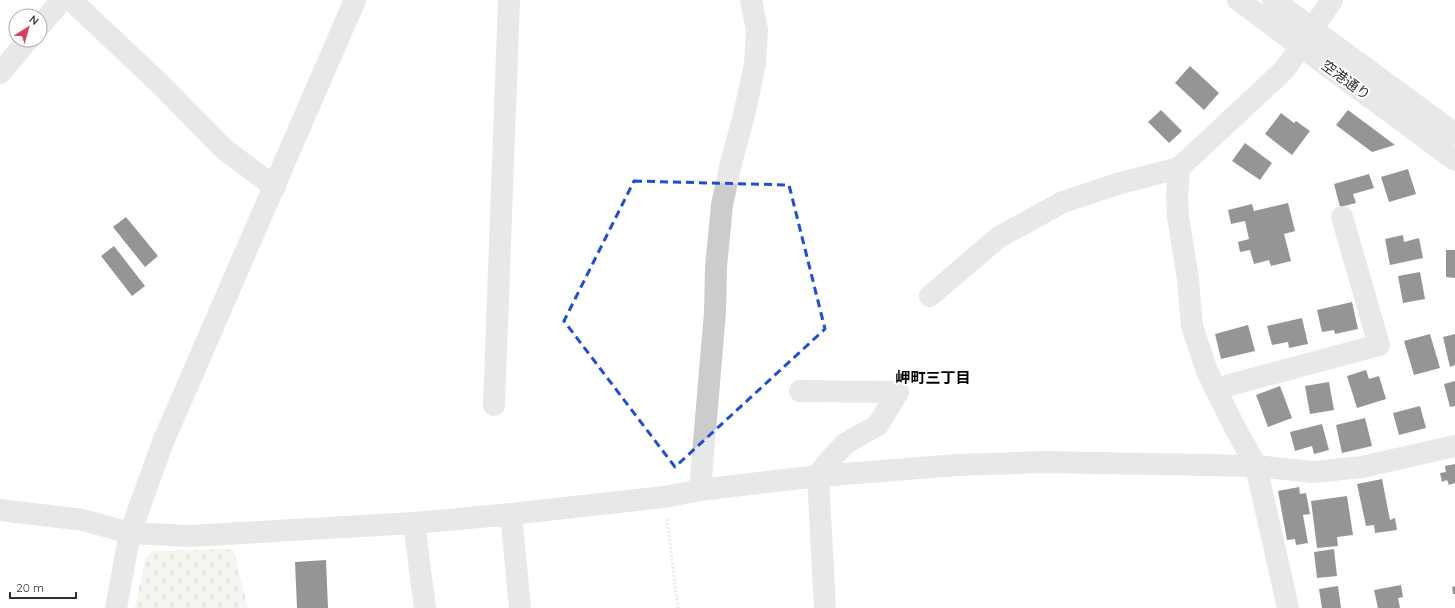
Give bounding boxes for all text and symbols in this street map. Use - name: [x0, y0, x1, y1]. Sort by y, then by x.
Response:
- north arrow: [8, 8, 48, 48]
- text: N: [27, 12, 41, 28]
- street label: 空港通り: [1318, 56, 1374, 104]
- district label: 岬町三丁目: [895, 368, 971, 387]
- scale bar: [10, 574, 76, 600]
- text: 20 m: [16, 580, 44, 595]

